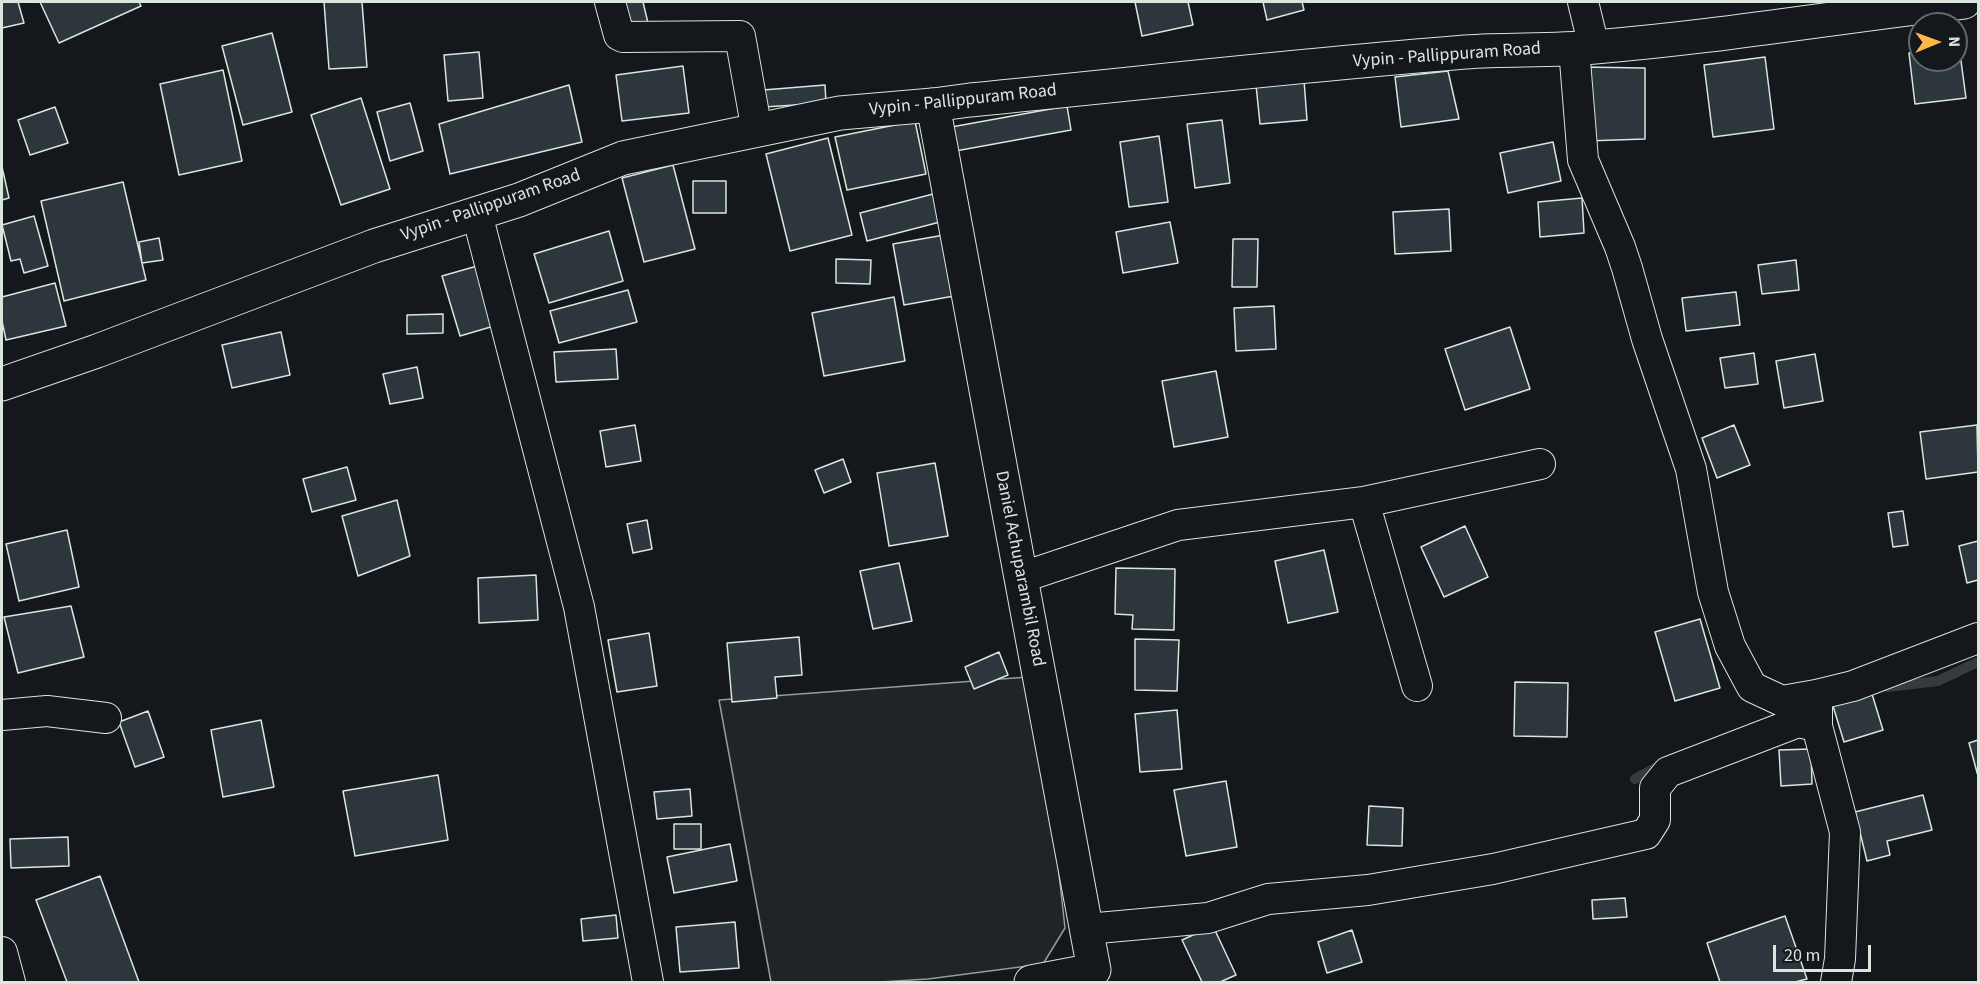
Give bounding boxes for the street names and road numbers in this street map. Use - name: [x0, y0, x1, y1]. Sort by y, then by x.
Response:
- street label: Vypin - Pallippuram Road: [1352, 39, 1542, 73]
- street label: Vypin - Pallippuram Road: [868, 80, 1058, 122]
- street label: Vypin - Pallippuram Road: [398, 165, 584, 247]
- street label: Daniel Achuparambil Road: [989, 469, 1049, 669]

